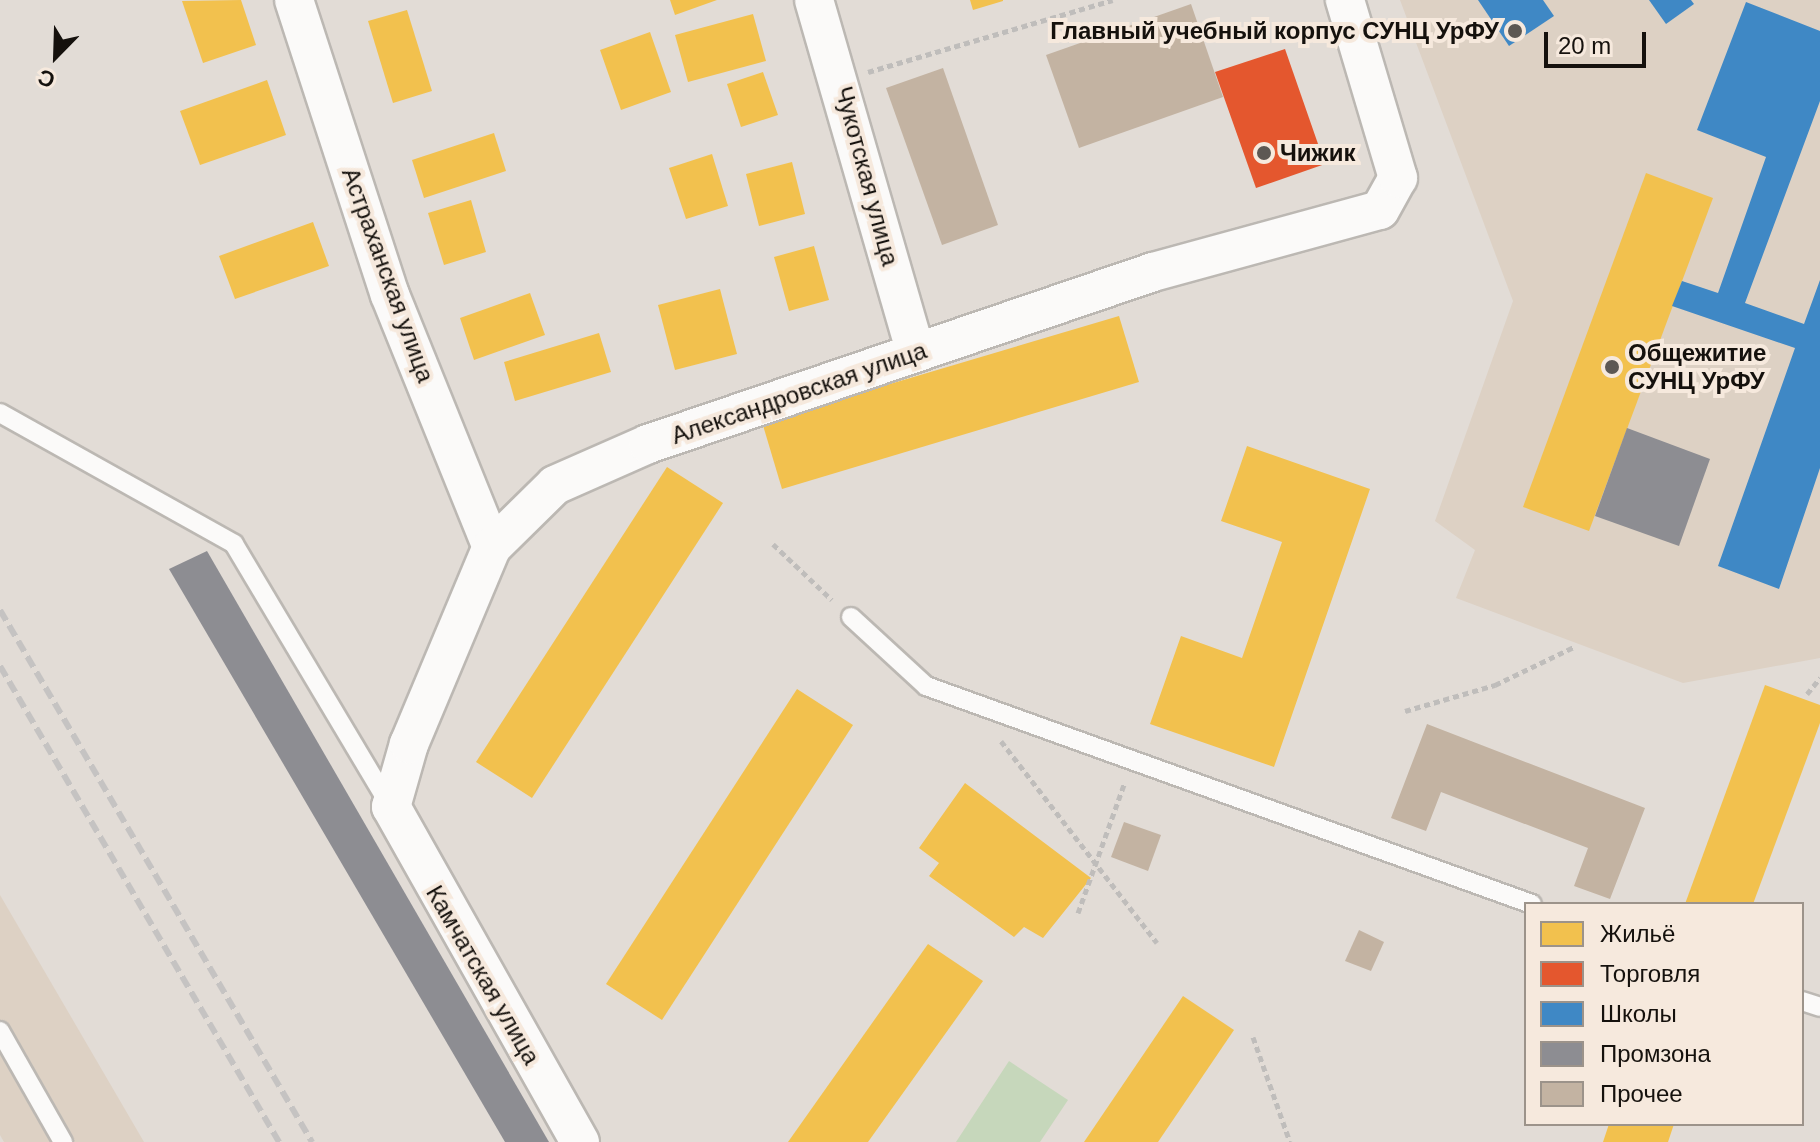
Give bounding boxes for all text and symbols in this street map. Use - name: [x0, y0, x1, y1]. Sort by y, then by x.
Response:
- north arrow: [16, 16, 96, 96]
- scale bar: [1548, 16, 1650, 66]
- place label: Главный учебный корпус СУНЦ УрФУ: [1050, 17, 1499, 45]
- marker: Главный учебный корпус СУНЦ УрФУ: [1506, 22, 1524, 40]
- text: 20 m: [1558, 32, 1611, 59]
- text: С: [34, 64, 59, 93]
- street label: Чукотская улица: [829, 83, 905, 269]
- place label: Чижик: [1280, 139, 1355, 167]
- marker: Чижик: [1255, 144, 1273, 162]
- street label: Астраханская улица: [336, 164, 440, 386]
- street label: Александровская улица: [668, 336, 930, 450]
- place label: Общежитие СУНЦ УрФУ: [1628, 339, 1766, 395]
- marker: Общежитие СУНЦ УрФУ: [1603, 358, 1621, 376]
- street label: Камчатская улица: [420, 880, 546, 1070]
- legend: [1524, 902, 1804, 1126]
- text: Жильё: [1600, 920, 1675, 947]
- text: Торговля: [1600, 960, 1700, 987]
- text: Школы: [1600, 1000, 1677, 1027]
- text: Промзона: [1600, 1040, 1711, 1067]
- text: Прочее: [1600, 1080, 1683, 1107]

